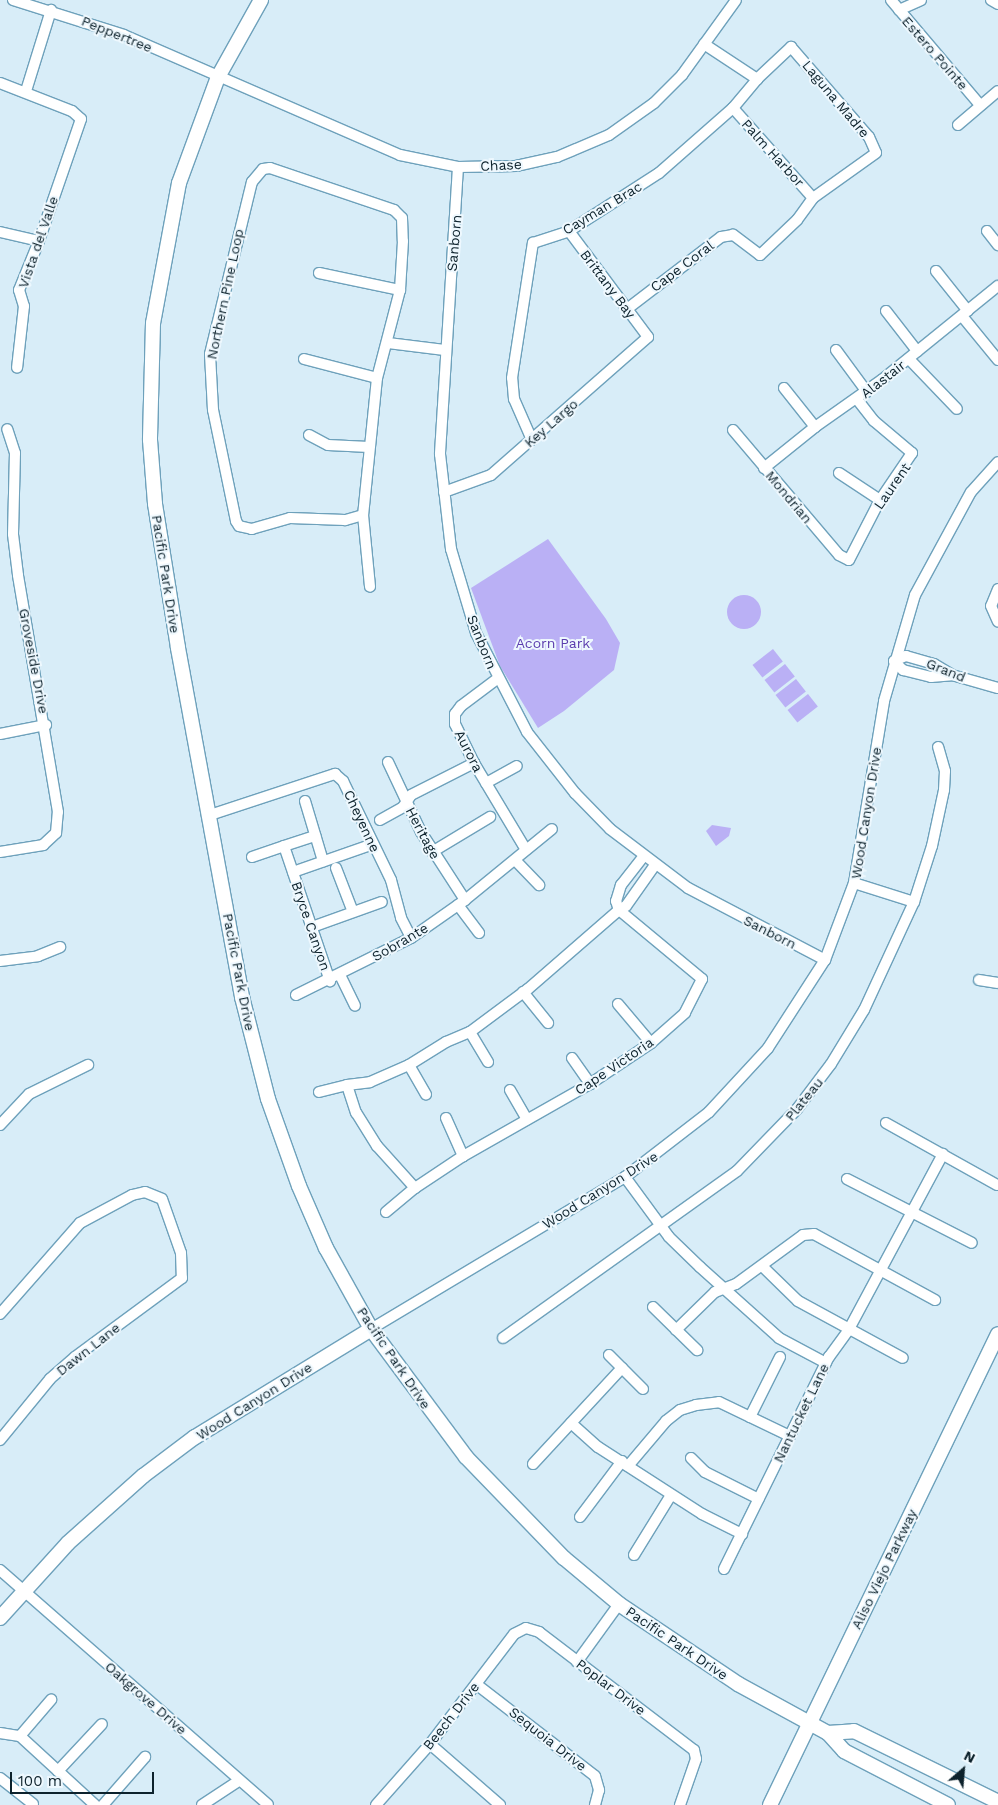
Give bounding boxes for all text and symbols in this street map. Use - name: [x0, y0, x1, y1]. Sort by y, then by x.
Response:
- street label: Peppertree: [79, 12, 155, 56]
- street label: Estero Pointe: [898, 13, 972, 93]
- street label: Laguna Madre: [799, 57, 873, 141]
- street label: Palm Harbor: [738, 116, 808, 190]
- street label: Chase: [480, 156, 522, 174]
- street label: Cayman Brac: [559, 178, 645, 238]
- street label: Vista del Valle: [14, 193, 62, 291]
- street label: Sanborn: [443, 214, 465, 272]
- street label: Northern Pine Loop: [203, 227, 247, 361]
- street label: Cape Coral: [647, 237, 717, 295]
- street label: Brittany Bay: [577, 246, 639, 322]
- street label: Alastair: [857, 356, 909, 402]
- street label: Key Largo: [521, 395, 581, 451]
- street label: Laurent: [870, 460, 914, 512]
- street label: Mondrian: [762, 467, 816, 527]
- street label: Pacific Park Drive: [148, 514, 184, 634]
- street label: Groveside Drive: [16, 607, 52, 715]
- street label: Sanborn: [464, 612, 500, 672]
- park label: Acorn Park: [516, 635, 590, 651]
- street label: Grand: [924, 655, 968, 685]
- street label: Aurora: [451, 727, 487, 775]
- street label: Wood Canyon Drive: [847, 746, 885, 880]
- street label: Cheyenne: [340, 787, 384, 855]
- street label: Heritage: [402, 804, 444, 862]
- street label: Bryce Canyon: [288, 879, 334, 973]
- street label: Pacific Park Drive: [219, 912, 259, 1032]
- street label: Sanborn: [741, 912, 799, 952]
- street label: Sobrante: [369, 919, 431, 965]
- street label: Cape Victoria: [571, 1033, 657, 1099]
- street label: Plateau: [781, 1074, 827, 1124]
- street label: Wood Canyon Drive: [539, 1148, 661, 1232]
- street label: Pacific Park Drive: [354, 1304, 434, 1412]
- street label: Dawn Lane: [53, 1319, 123, 1379]
- street label: Wood Canyon Drive: [193, 1359, 315, 1443]
- street label: Nantucket Lane: [770, 1361, 832, 1465]
- street label: Aliso Viejo Parkway: [848, 1506, 920, 1632]
- street label: Pacific Park Drive: [623, 1603, 731, 1683]
- street label: Poplar Drive: [573, 1655, 649, 1719]
- street label: Oakgrove Drive: [102, 1658, 190, 1738]
- street label: Beech Drive: [419, 1679, 483, 1753]
- street label: Sequoia Drive: [506, 1703, 590, 1775]
- north arrow: [938, 1745, 988, 1795]
- text: N: [962, 1747, 978, 1766]
- scale bar: [12, 1762, 156, 1794]
- text: 100 m: [18, 1772, 62, 1790]

